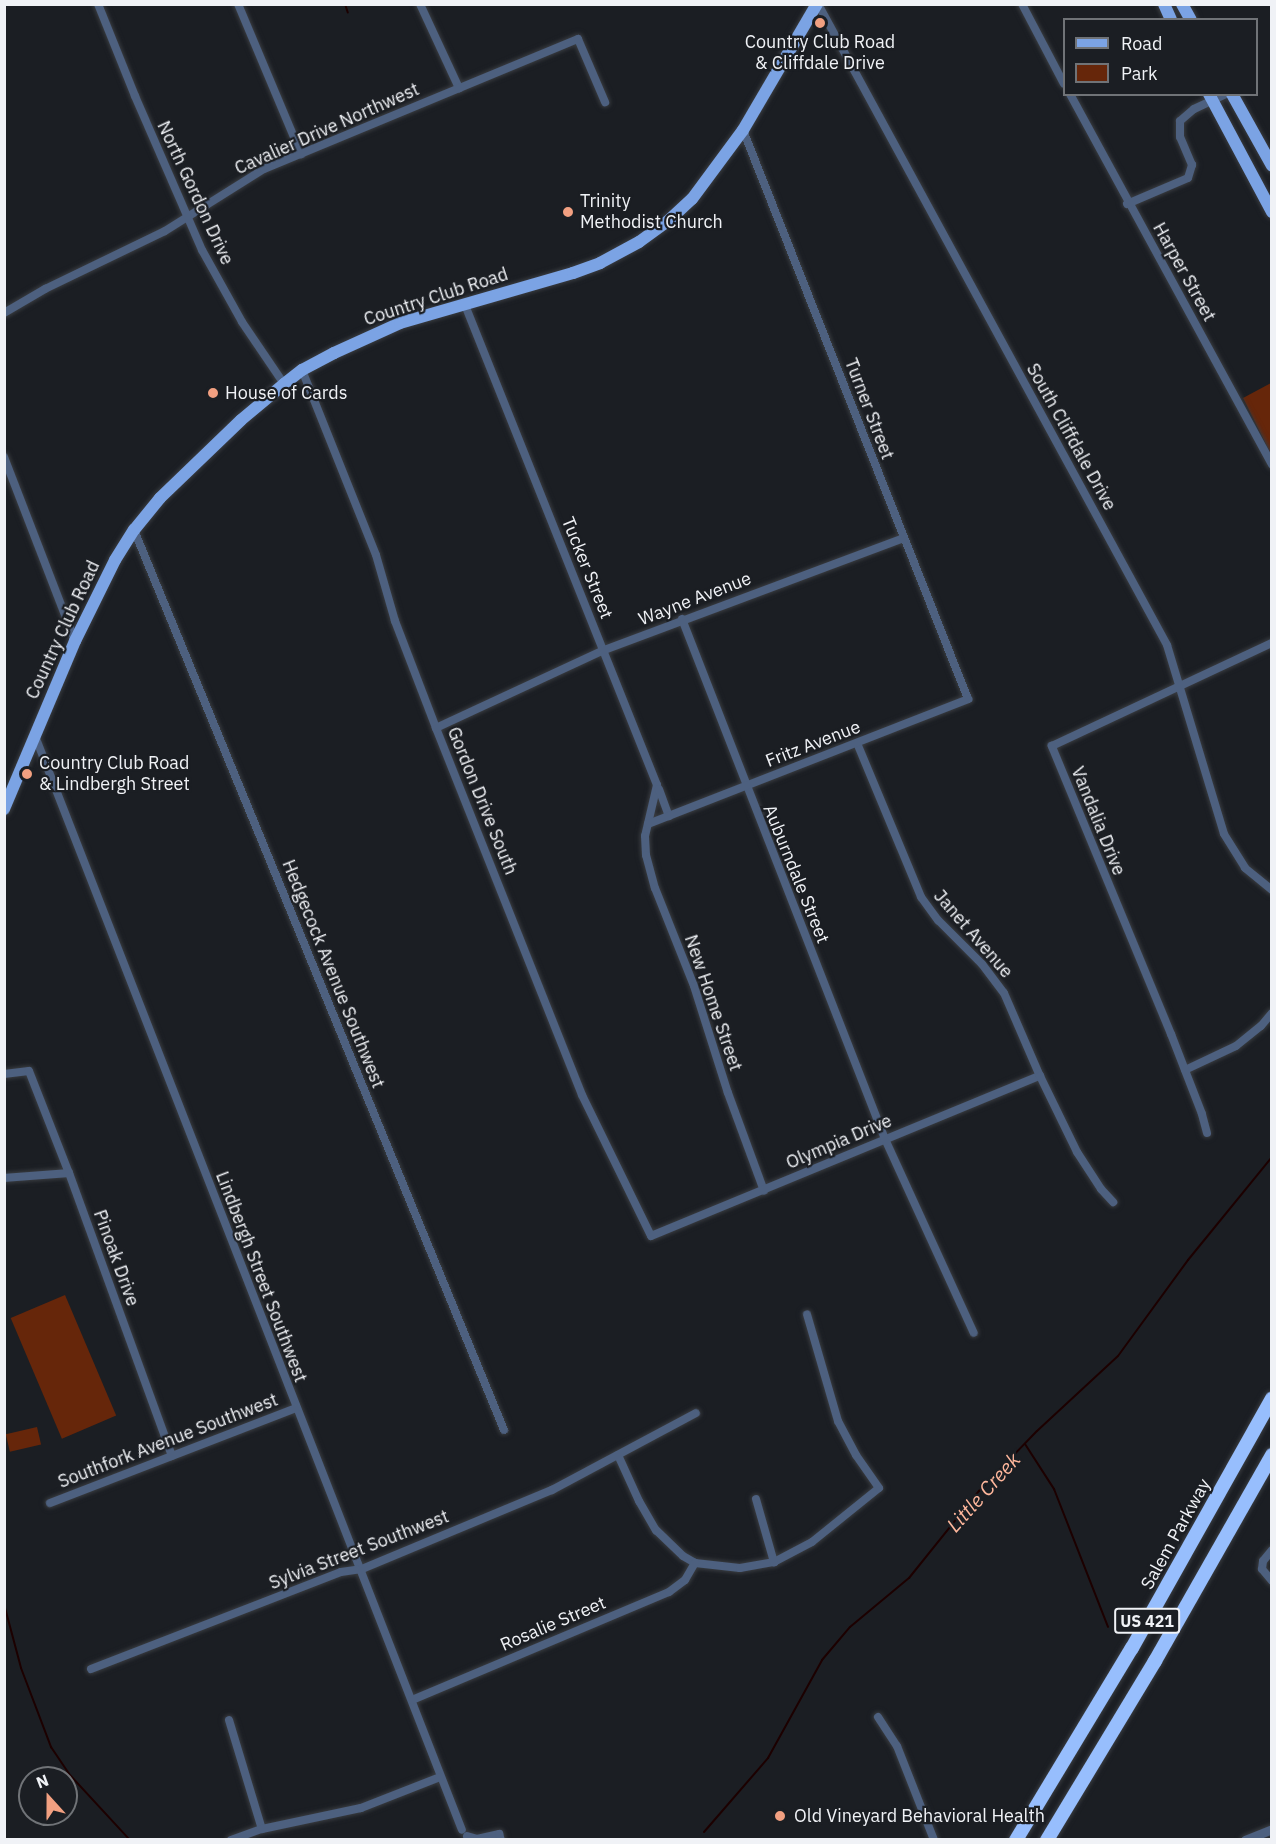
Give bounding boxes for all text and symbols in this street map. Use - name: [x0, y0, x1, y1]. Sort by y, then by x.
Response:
- marker: Country Club Road & Cliffdale Drive: [813, 16, 827, 30]
- legend: [1063, 18, 1258, 96]
- place label: Country Club Road & Cliffdale Drive: [745, 32, 895, 74]
- text: Road: [1121, 32, 1162, 55]
- text: Park: [1121, 62, 1157, 85]
- street label: Cavalier Drive Northwest: [231, 79, 423, 179]
- street label: North Gordon Drive: [152, 118, 238, 268]
- place label: Trinity Methodist Church: [580, 191, 723, 234]
- marker: Trinity Methodist Church: [561, 205, 575, 219]
- street label: Harper Street: [1148, 219, 1220, 325]
- street label: Country Club Road: [361, 263, 511, 331]
- street label: Turner Street: [840, 355, 898, 463]
- street label: South Cliffdale Drive: [1022, 360, 1120, 514]
- place label: House of Cards: [225, 382, 347, 404]
- marker: House of Cards: [206, 386, 220, 400]
- street label: Tucker Street: [557, 514, 617, 622]
- street label: Country Club Road: [21, 557, 105, 703]
- street label: Wayne Avenue: [636, 568, 754, 630]
- street label: Fritz Avenue: [763, 716, 863, 772]
- street label: Gordon Drive South: [443, 724, 521, 878]
- place label: Country Club Road & Lindbergh Street: [39, 753, 190, 795]
- street label: Vandalia Drive: [1066, 763, 1130, 879]
- marker: Country Club Road & Lindbergh Street: [20, 767, 34, 781]
- street label: Auburndale Street: [758, 801, 834, 947]
- street label: Hedgecock Avenue Southwest: [277, 857, 389, 1091]
- street label: Janet Avenue: [929, 886, 1017, 982]
- street label: New Home Street: [680, 932, 746, 1074]
- street label: Olympia Drive: [783, 1110, 895, 1174]
- street label: Lindbergh Street Southwest: [211, 1169, 311, 1385]
- street label: Pinoak Drive: [89, 1207, 143, 1309]
- street label: Southfork Avenue Southwest: [55, 1389, 281, 1493]
- water label: Little Creek: [941, 1448, 1025, 1536]
- street label: Salem Parkway: [1137, 1475, 1215, 1593]
- street label: Sylvia Street Southwest: [266, 1506, 452, 1594]
- street label: Rosalie Street: [497, 1592, 609, 1656]
- road number: US 421: [1114, 1608, 1180, 1634]
- north arrow: [18, 1766, 78, 1826]
- text: N: [33, 1770, 51, 1792]
- place label: Old Vineyard Behavioral Health: [794, 1805, 1045, 1827]
- marker: Old Vineyard Behavioral Health: [771, 1807, 789, 1825]

